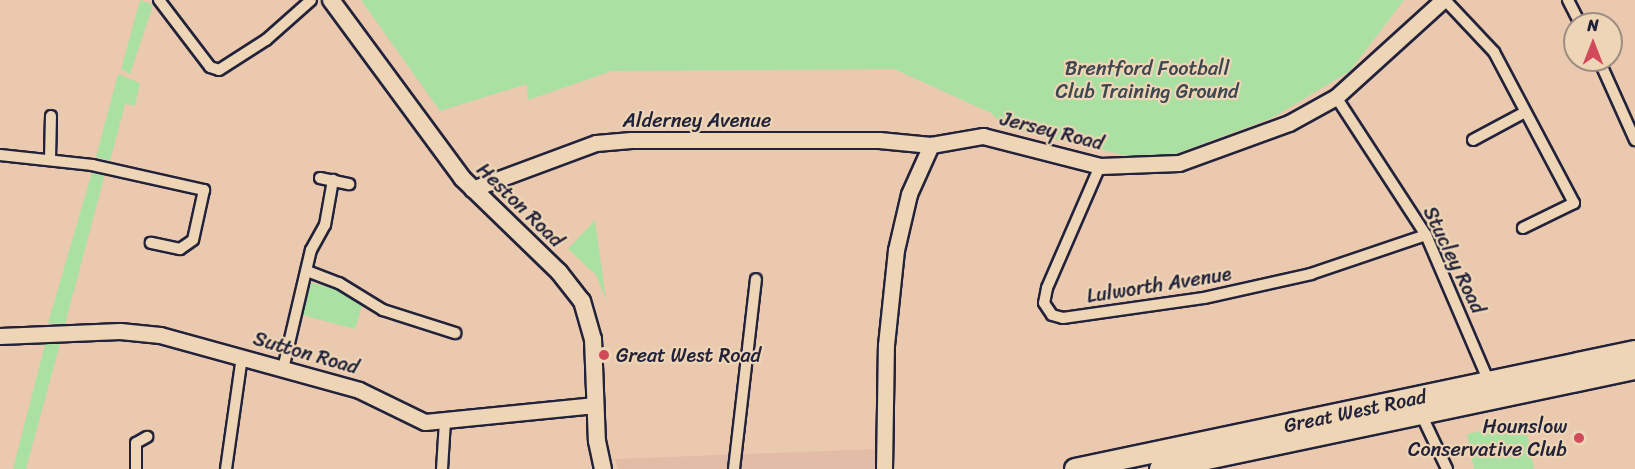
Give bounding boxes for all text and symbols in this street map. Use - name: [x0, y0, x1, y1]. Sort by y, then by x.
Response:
- text: N: [1587, 11, 1599, 40]
- north arrow: [1563, 12, 1623, 72]
- park label: Brentford Football Club Training Ground: [1055, 56, 1239, 103]
- street label: Jersey Road: [998, 107, 1106, 155]
- street label: Alderney Avenue: [623, 108, 771, 132]
- street label: Heston Road: [472, 158, 568, 252]
- street label: Stucley Road: [1418, 202, 1490, 318]
- street label: Lulworth Avenue: [1085, 262, 1233, 308]
- street label: Sutton Road: [250, 326, 362, 380]
- place label: Great West Road: [616, 343, 763, 367]
- marker: Great West Road: [597, 348, 611, 362]
- street label: Great West Road: [1281, 384, 1429, 438]
- place label: Hounslow Conservative Club: [1408, 414, 1567, 461]
- marker: Hounslow Conservative Club: [1572, 431, 1586, 445]

